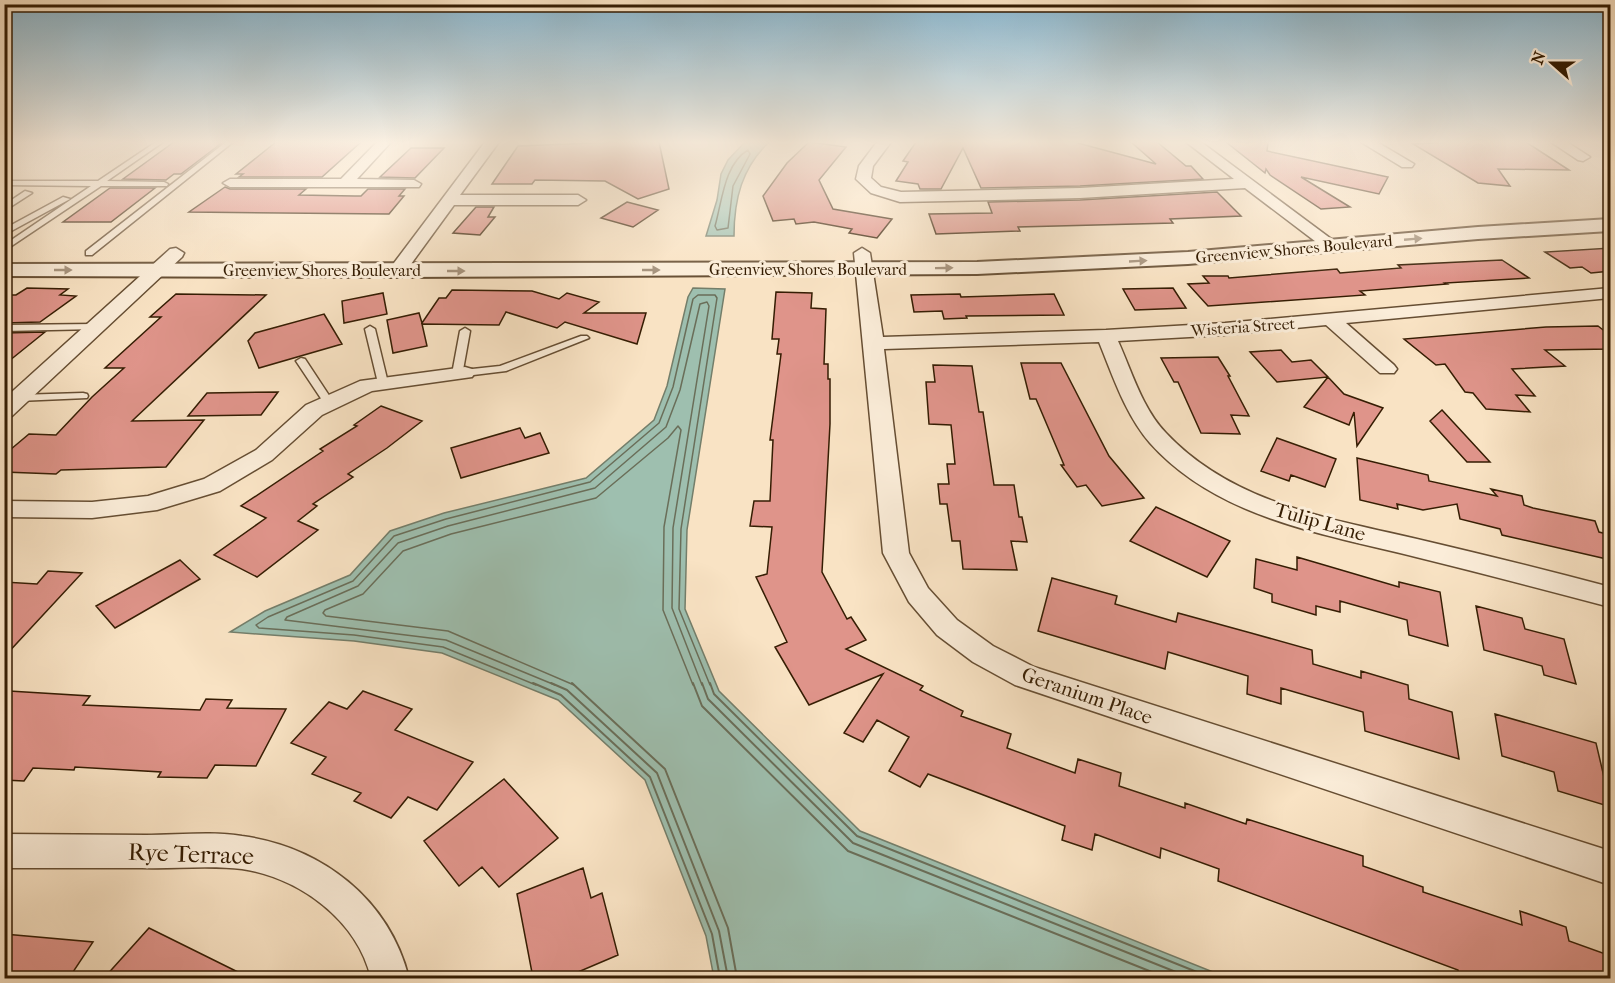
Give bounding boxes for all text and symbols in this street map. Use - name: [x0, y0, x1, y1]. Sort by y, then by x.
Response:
- north arrow: [1522, 33, 1582, 93]
- text: N: [1527, 48, 1550, 67]
- street label: Greenview Shores Boulevard: [1195, 231, 1394, 267]
- one-way arrow: [1404, 234, 1423, 244]
- one-way arrow: [1129, 256, 1148, 265]
- street label: Greenview Shores Boulevard: [709, 260, 907, 279]
- street label: Greenview Shores Boulevard: [223, 261, 421, 280]
- one-way arrow: [934, 264, 953, 273]
- one-way arrow: [53, 265, 72, 275]
- one-way arrow: [641, 265, 660, 275]
- one-way arrow: [446, 266, 465, 276]
- street label: Wisteria Street: [1189, 314, 1296, 340]
- street label: Tulip Lane: [1272, 498, 1368, 546]
- street label: Geranium Place: [1019, 663, 1156, 729]
- street label: Rye Terrace: [128, 838, 254, 870]

